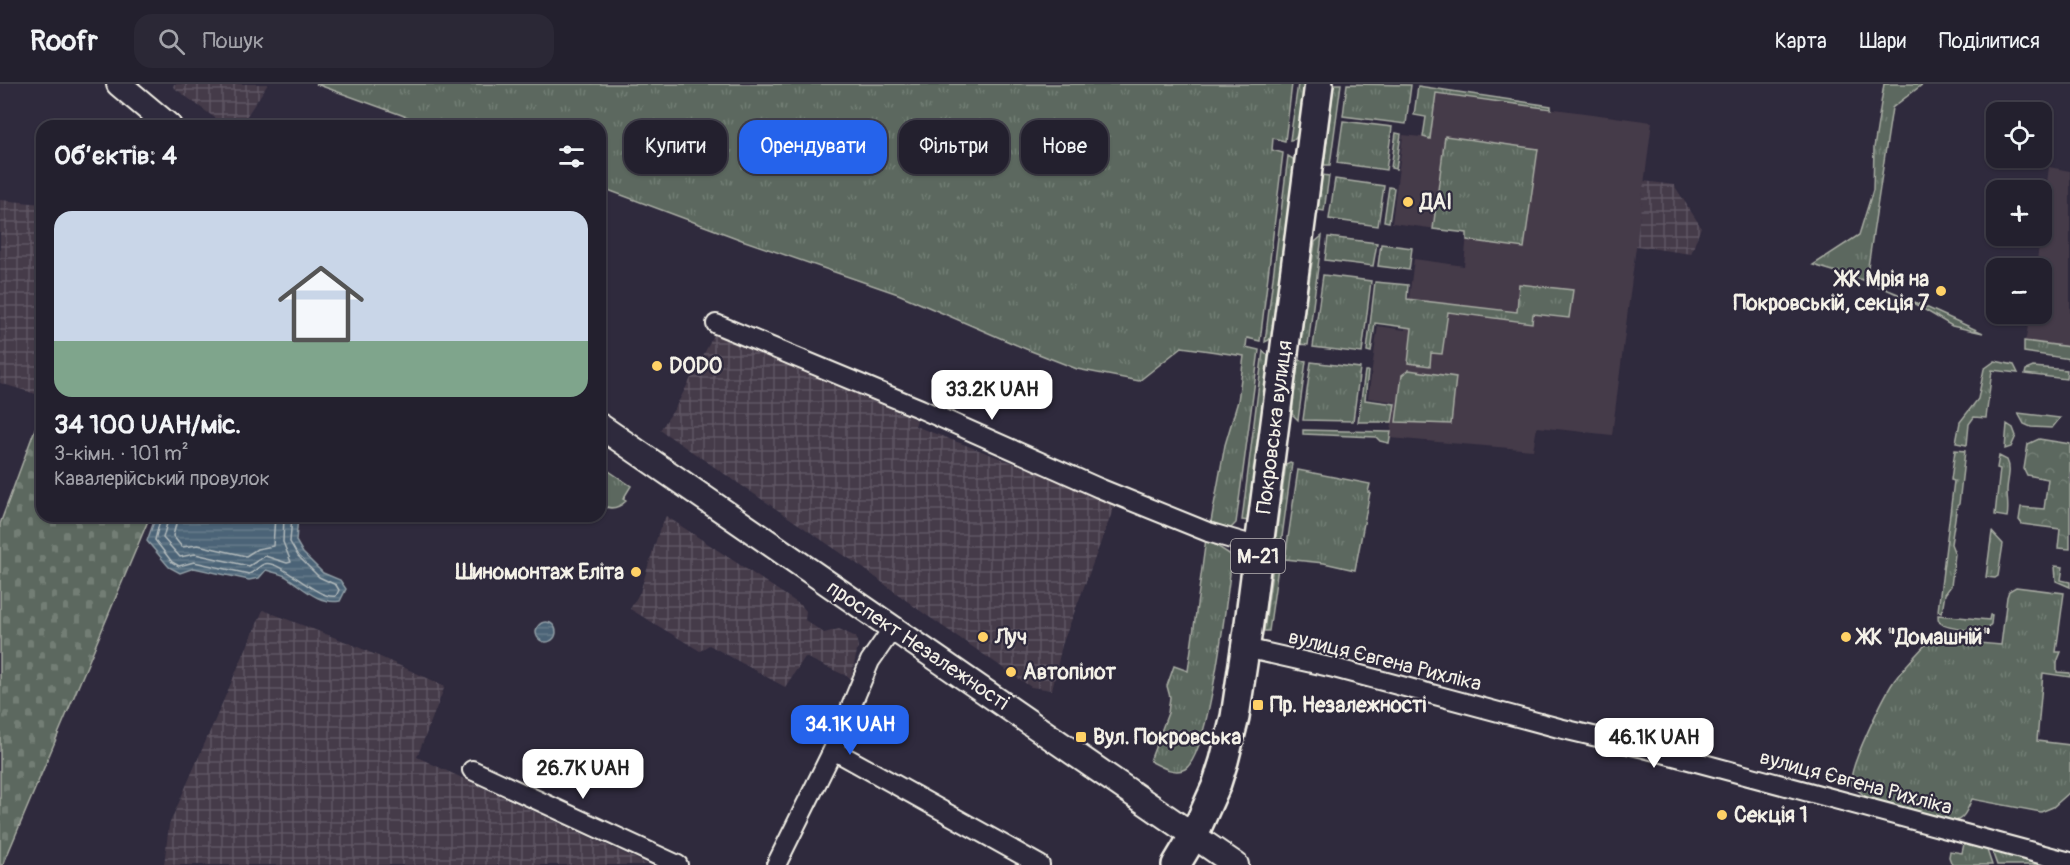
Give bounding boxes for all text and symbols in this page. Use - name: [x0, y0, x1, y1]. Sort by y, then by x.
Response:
- search box: [134, 14, 554, 68]
- text: Roofr: [30, 24, 98, 59]
- icon: search: [155, 25, 188, 58]
- text: Пошук: [203, 27, 264, 55]
- text: Карта: [1775, 28, 1827, 55]
- text: Шари: [1860, 28, 1906, 55]
- text: Поділитися: [1939, 28, 2040, 55]
- map controls: [1986, 102, 2052, 324]
- button: locate: [1986, 102, 2052, 168]
- chip: Купити: [624, 120, 727, 174]
- chip: Орендувати: [739, 120, 887, 174]
- chip: Фільтри: [899, 120, 1009, 174]
- chip: Нове: [1021, 120, 1108, 174]
- text: Об’єктів: 4: [54, 140, 177, 172]
- icon: filters: [555, 140, 588, 173]
- button: +: [1986, 180, 2052, 246]
- place label: ДАІ: [1418, 189, 1452, 216]
- marker: ДАІ: [1401, 195, 1415, 209]
- icon: home: [267, 250, 375, 358]
- button: −: [1986, 258, 2052, 324]
- place label: ЖК Мрія на Покровській, секція 7: [1734, 266, 1930, 317]
- marker: ЖК Мрія на Покровській, секція 7: [1934, 284, 1948, 298]
- street label: Покровська вулиця: [1250, 339, 1299, 515]
- place label: DODO: [669, 353, 722, 380]
- marker: DODO: [650, 359, 664, 373]
- pin: 33.2K UAH: [923, 370, 1061, 421]
- text: 33.2K UAH: [945, 377, 1039, 402]
- text: 34 100 UAH/міс.: [54, 409, 241, 441]
- text: 3-кімн. · 101 m²: [54, 441, 188, 466]
- text: Кавалерійський провулок: [54, 466, 270, 491]
- road number: М-21: [1231, 539, 1285, 573]
- place label: Шиномонтаж Еліта: [455, 559, 624, 586]
- marker: Шиномонтаж Еліта: [629, 565, 643, 579]
- street label: проспект Незалежності: [821, 574, 1014, 717]
- street label: вулиця Євгена Рихліка: [1285, 623, 1484, 698]
- place label: Луч: [994, 624, 1027, 651]
- place label: ЖК "Домашній": [1854, 624, 1991, 651]
- marker: Луч: [976, 630, 990, 644]
- marker: ЖК "Домашній": [1839, 630, 1853, 644]
- place label: Автопілот: [1023, 659, 1117, 686]
- marker: Автопілот: [1004, 665, 1018, 679]
- place label: Пр. Незалежності: [1270, 692, 1427, 719]
- marker: Пр. Незалежності: [1251, 698, 1265, 712]
- pin: 34.1K UAH: [781, 705, 919, 756]
- text: 34.1K UAH: [805, 712, 895, 737]
- pin: 46.1K UAH: [1585, 718, 1723, 769]
- place label: Вул. Покровська: [1093, 724, 1241, 751]
- text: 46.1K UAH: [1609, 725, 1699, 750]
- marker: Вул. Покровська: [1074, 730, 1088, 744]
- street label: вулиця Євгена Рихліка: [1757, 744, 1955, 821]
- pin: 26.7K UAH: [514, 749, 652, 800]
- text: 26.7K UAH: [536, 756, 630, 781]
- place label: Секція 1: [1734, 802, 1808, 829]
- marker: Секція 1: [1715, 808, 1729, 822]

